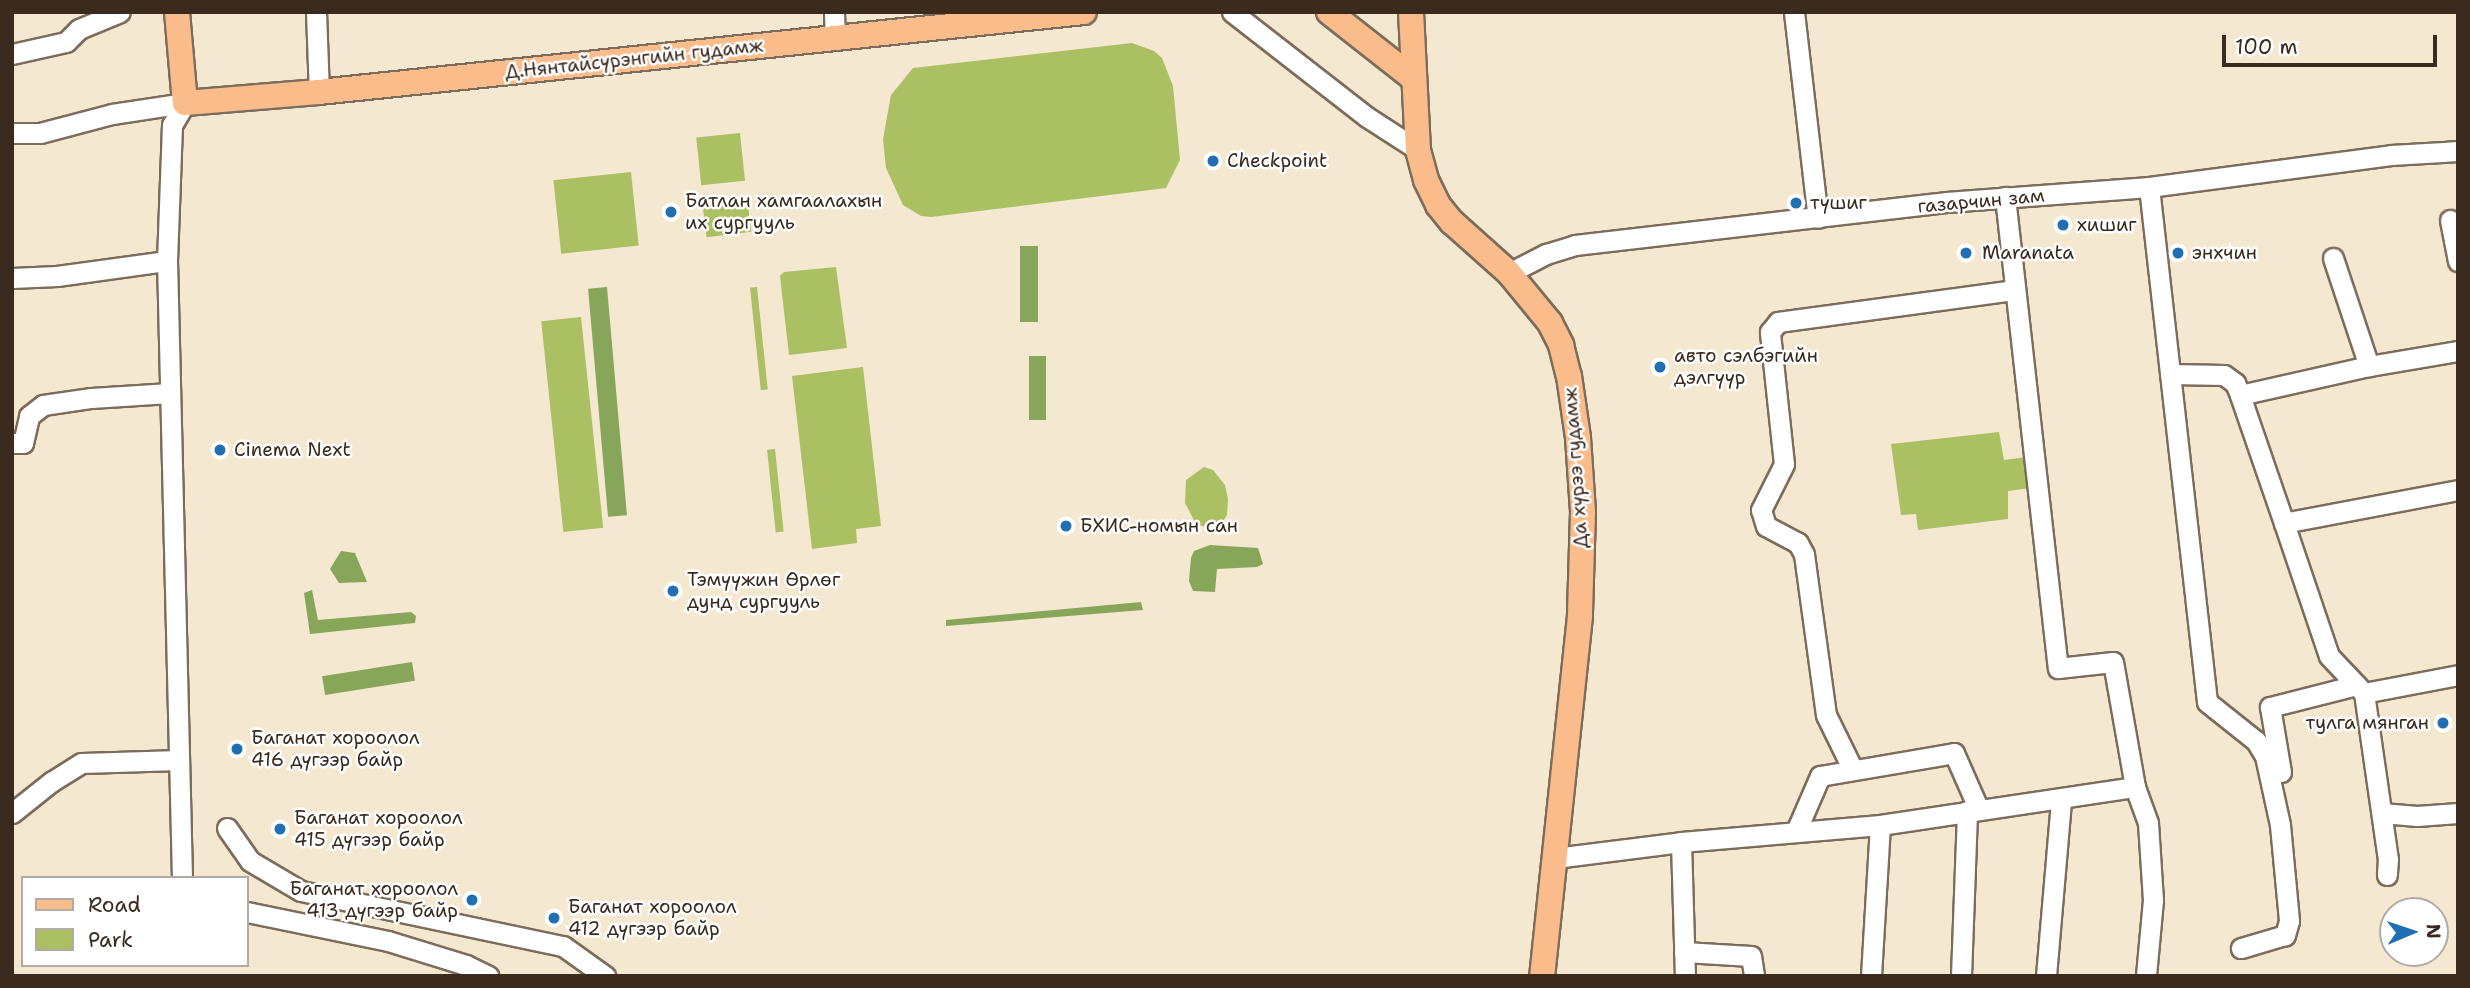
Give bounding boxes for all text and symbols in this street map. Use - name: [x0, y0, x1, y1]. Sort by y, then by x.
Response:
- scale bar: [2225, 21, 2440, 65]
- text: 100 m: [2235, 33, 2298, 61]
- street label: Д.Нянтайсүрэнгийн гудамж: [504, 34, 764, 84]
- place label: Checkpoint: [1227, 150, 1327, 172]
- marker: Checkpoint: [1205, 153, 1221, 169]
- street label: газарчин зам: [1917, 184, 2045, 218]
- place label: Батлан хамгаалахын их сургууль: [685, 190, 882, 234]
- place label: түшиг: [1810, 192, 1867, 214]
- marker: түшиг: [1788, 195, 1804, 211]
- marker: Батлан хамгаалахын их сургууль: [663, 204, 679, 220]
- place label: хишиг: [2077, 214, 2137, 236]
- marker: хишиг: [2055, 217, 2071, 233]
- place label: Maranata: [1982, 242, 2074, 264]
- place label: энхчин: [2192, 242, 2257, 264]
- marker: Maranata: [1956, 243, 1976, 263]
- marker: энхчин: [2170, 245, 2186, 261]
- place label: авто сэлбэгийн дэлгүүр: [1674, 345, 1818, 389]
- marker: авто сэлбэгийн дэлгүүр: [1652, 359, 1668, 375]
- street label: Да хүрээ гудамж: [1559, 387, 1593, 549]
- place label: Cinema Next: [234, 439, 351, 461]
- marker: Cinema Next: [212, 442, 228, 458]
- place label: БХИС-номын сан: [1080, 515, 1238, 537]
- marker: БХИС-номын сан: [1058, 518, 1074, 534]
- place label: Тэмүүжин Өрлөг дунд сургууль: [687, 569, 840, 613]
- marker: Тэмүүжин Өрлөг дунд сургууль: [665, 583, 681, 599]
- place label: тулга мянган: [2306, 712, 2429, 734]
- marker: тулга мянган: [2435, 715, 2451, 731]
- place label: Баганат хороолол 416 дүгээр байр: [251, 727, 419, 771]
- marker: Баганат хороолол 416 дүгээр байр: [229, 741, 245, 757]
- place label: Баганат хороолол 415 дүгээр байр: [294, 807, 462, 851]
- marker: Баганат хороолол 415 дүгээр байр: [272, 821, 288, 837]
- legend: [21, 876, 248, 967]
- place label: Баганат хороолол 413 дүгээр байр: [290, 878, 458, 922]
- text: Road: [88, 891, 141, 919]
- marker: Баганат хороолол 413 дүгээр байр: [464, 892, 480, 908]
- place label: Баганат хороолол 412 дүгээр байр: [568, 896, 736, 940]
- north arrow: [2379, 897, 2449, 967]
- marker: Баганат хороолол 412 дүгээр байр: [546, 910, 562, 926]
- text: N: [2421, 923, 2446, 939]
- text: Park: [88, 926, 133, 954]

